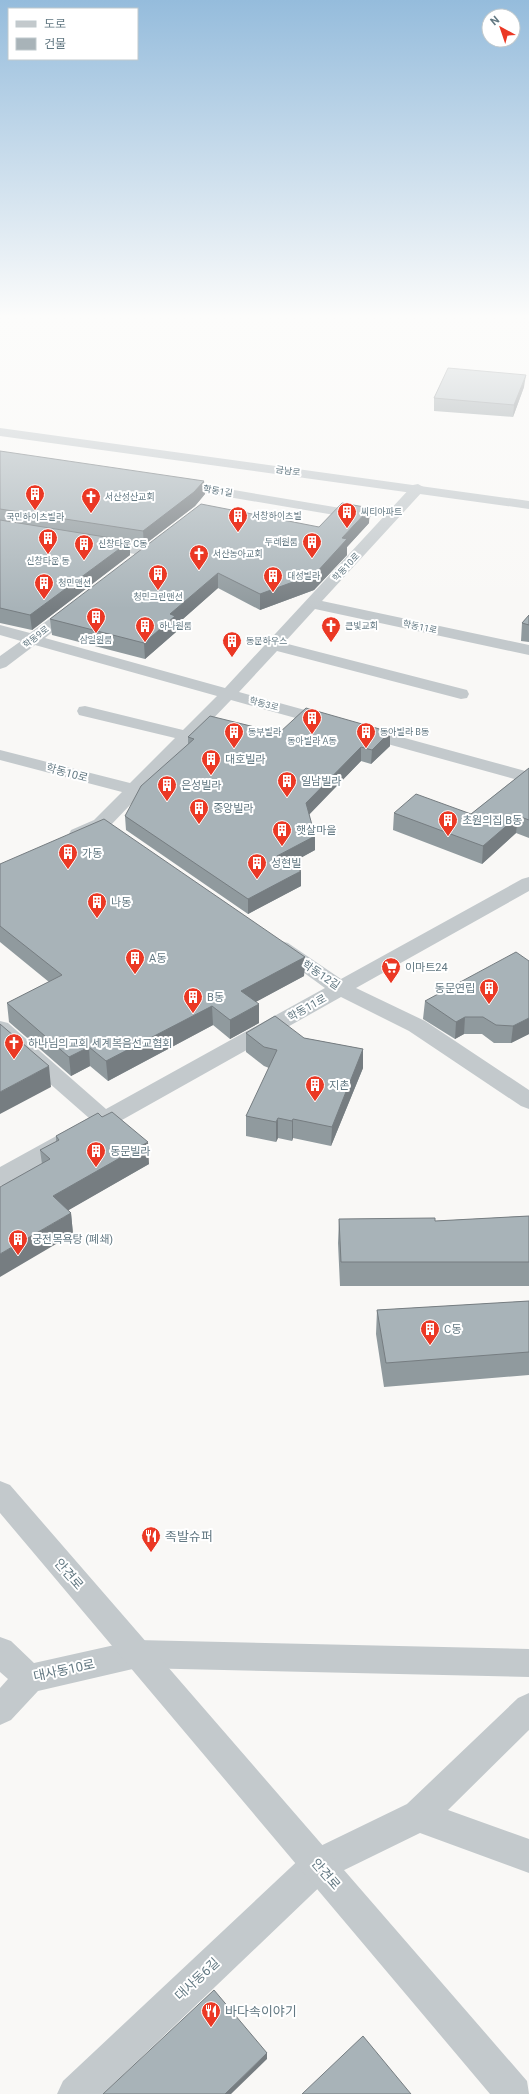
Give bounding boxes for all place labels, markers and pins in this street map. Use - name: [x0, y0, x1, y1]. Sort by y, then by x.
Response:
- building icon: 국민하이츠빌라: [24, 483, 46, 511]
- church icon: 서산성산교회: [80, 486, 102, 514]
- place label: 서산성산교회: [105, 492, 155, 502]
- building icon: 씨티아파트: [336, 501, 358, 529]
- building icon: 서창하이츠빌: [227, 505, 249, 533]
- place label: 씨티아파트: [361, 507, 402, 517]
- place label: 서창하이츠빌: [252, 511, 302, 521]
- place label: 국민하이츠빌라: [6, 512, 65, 522]
- building icon: 신창타운 동: [37, 527, 59, 555]
- building icon: 두레원룸: [301, 531, 323, 559]
- building icon: 신창타운 C동: [73, 533, 95, 561]
- place label: 두레원룸: [265, 537, 298, 547]
- place label: 신창타운 C동: [98, 539, 148, 549]
- church icon: 서산농아교회: [188, 543, 210, 571]
- place label: 서산농아교회: [213, 549, 263, 559]
- place label: 신창타운 동: [26, 556, 70, 566]
- building icon: 청민그린맨션: [147, 563, 169, 591]
- building icon: 대성빌라: [262, 565, 284, 593]
- place label: 대성빌라: [287, 571, 321, 581]
- building icon: 청민맨션: [33, 572, 55, 600]
- place label: 청민맨션: [58, 578, 91, 588]
- place label: 청민그린맨션: [133, 592, 183, 602]
- building icon: 삼일원룸: [85, 606, 107, 634]
- building icon: 하나원룸: [134, 615, 156, 643]
- church icon: 큰빛교회: [320, 615, 342, 643]
- place label: 하나원룸: [159, 621, 192, 631]
- place label: 큰빛교회: [345, 621, 378, 631]
- building icon: 동문하우스: [221, 630, 243, 658]
- place label: 삼일원룸: [79, 635, 113, 645]
- place label: 동문하우스: [246, 636, 287, 646]
- building icon: 동아빌라 A동: [301, 707, 323, 735]
- building icon: 동부빌라: [223, 721, 245, 749]
- building icon: 동아빌라 B동: [355, 721, 377, 749]
- place label: 동부빌라: [248, 727, 282, 737]
- place label: 동아빌라 B동: [380, 727, 429, 737]
- place label: 동아빌라 A동: [287, 736, 337, 746]
- building icon: 대호빌라: [200, 748, 222, 776]
- place label: 대호빌라: [225, 753, 265, 766]
- building icon: 일남빌라: [276, 770, 298, 798]
- building icon: 은성빌라: [156, 774, 178, 802]
- place label: 일남빌라: [301, 775, 341, 788]
- place label: 은성빌라: [181, 779, 221, 792]
- building icon: 중앙빌라: [188, 797, 210, 825]
- place label: 중앙빌라: [213, 802, 253, 815]
- building icon: 초원의집 B동: [437, 809, 459, 837]
- place label: 초원의집 B동: [462, 814, 522, 827]
- building icon: 햇살마을: [271, 819, 293, 847]
- place label: 햇살마을: [296, 824, 336, 837]
- building icon: 가동: [57, 842, 79, 870]
- place label: 가동: [82, 847, 102, 860]
- building icon: 성현빌: [246, 852, 268, 880]
- place label: 성현빌: [271, 857, 301, 870]
- building icon: 나동: [86, 891, 108, 919]
- place label: 나동: [111, 896, 131, 909]
- building icon: A동: [124, 947, 146, 975]
- place label: A동: [149, 952, 166, 965]
- supermarket icon: 이마트24: [380, 956, 402, 984]
- place label: 이마트24: [405, 961, 448, 974]
- building icon: 동문연립: [478, 977, 500, 1005]
- place label: 동문연립: [435, 982, 475, 995]
- building icon: B동: [182, 986, 204, 1014]
- place label: B동: [207, 991, 224, 1004]
- church icon: 하나님의교회 세계복음선교협회: [3, 1032, 25, 1060]
- place label: 하나님의교회 세계복음선교협회: [28, 1037, 172, 1050]
- building icon: 지촌: [304, 1074, 326, 1102]
- place label: 지촌: [329, 1079, 349, 1092]
- building icon: 동문빌라: [85, 1140, 107, 1168]
- place label: 동문빌라: [110, 1145, 150, 1158]
- building icon: 궁전목욕탕 (폐쇄): [7, 1228, 29, 1256]
- place label: 궁전목욕탕 (폐쇄): [32, 1233, 113, 1246]
- building icon: C동: [419, 1318, 441, 1346]
- place label: C동: [444, 1323, 461, 1336]
- restaurant icon: 족발슈퍼: [140, 1525, 162, 1553]
- place label: 족발슈퍼: [165, 1529, 213, 1544]
- restaurant icon: 바다속이야기: [200, 2000, 222, 2028]
- place label: 바다속이야기: [225, 2004, 297, 2019]

